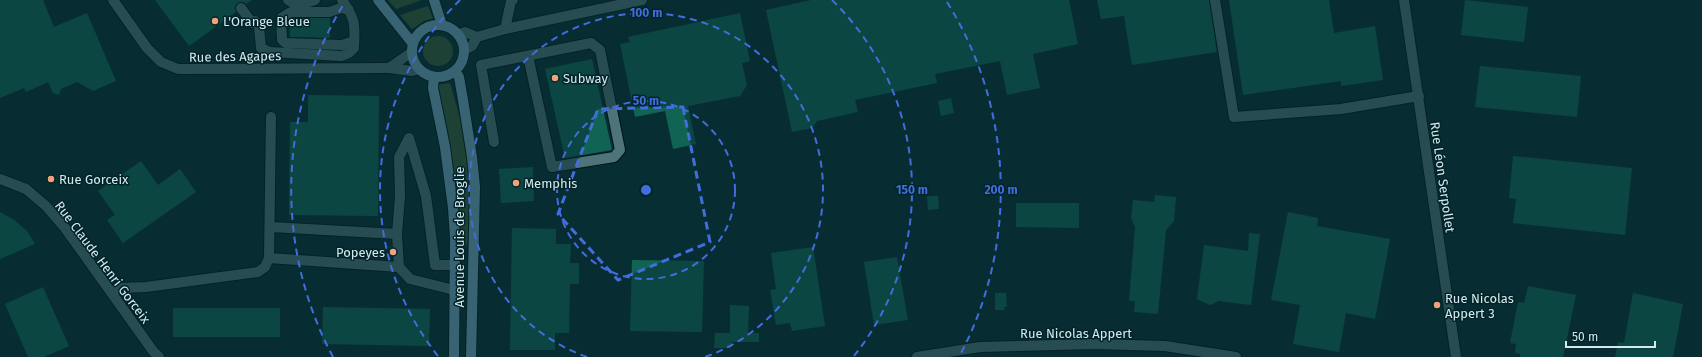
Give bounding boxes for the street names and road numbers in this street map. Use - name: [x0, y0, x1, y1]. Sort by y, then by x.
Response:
- street label: Rue des Agapes: [189, 48, 281, 65]
- street label: Rue Léon Serpollet: [1427, 121, 1458, 234]
- street label: Avenue Louis de Broglie: [452, 167, 467, 307]
- street label: Rue Claude Henri Gorceix: [52, 198, 154, 327]
- street label: Rue Nicolas Appert: [1020, 326, 1132, 341]

